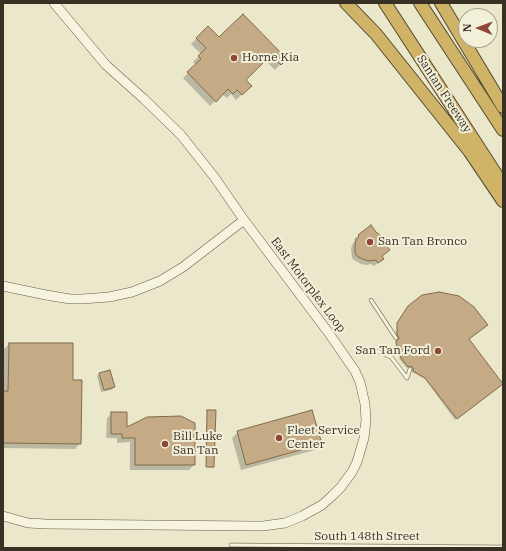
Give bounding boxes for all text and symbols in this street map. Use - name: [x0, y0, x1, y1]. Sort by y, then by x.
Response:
- north arrow: [458, 8, 498, 48]
- text: N: [460, 23, 474, 32]
- place label: Horne Kia: [242, 51, 299, 65]
- street label: Santan Freeway: [413, 52, 475, 136]
- marker: Horne Kia: [229, 53, 239, 63]
- street label: East Motorplex Loop: [267, 235, 349, 335]
- place label: San Tan Bronco: [378, 235, 467, 249]
- marker: San Tan Bronco: [365, 237, 375, 247]
- place label: San Tan Ford: [355, 344, 430, 358]
- marker: San Tan Ford: [433, 346, 443, 356]
- place label: Fleet Service Center: [287, 424, 360, 452]
- place label: Bill Luke San Tan: [173, 430, 222, 458]
- marker: Fleet Service Center: [274, 433, 284, 443]
- marker: Bill Luke San Tan: [160, 439, 170, 449]
- street label: South 148th Street: [314, 530, 420, 544]

